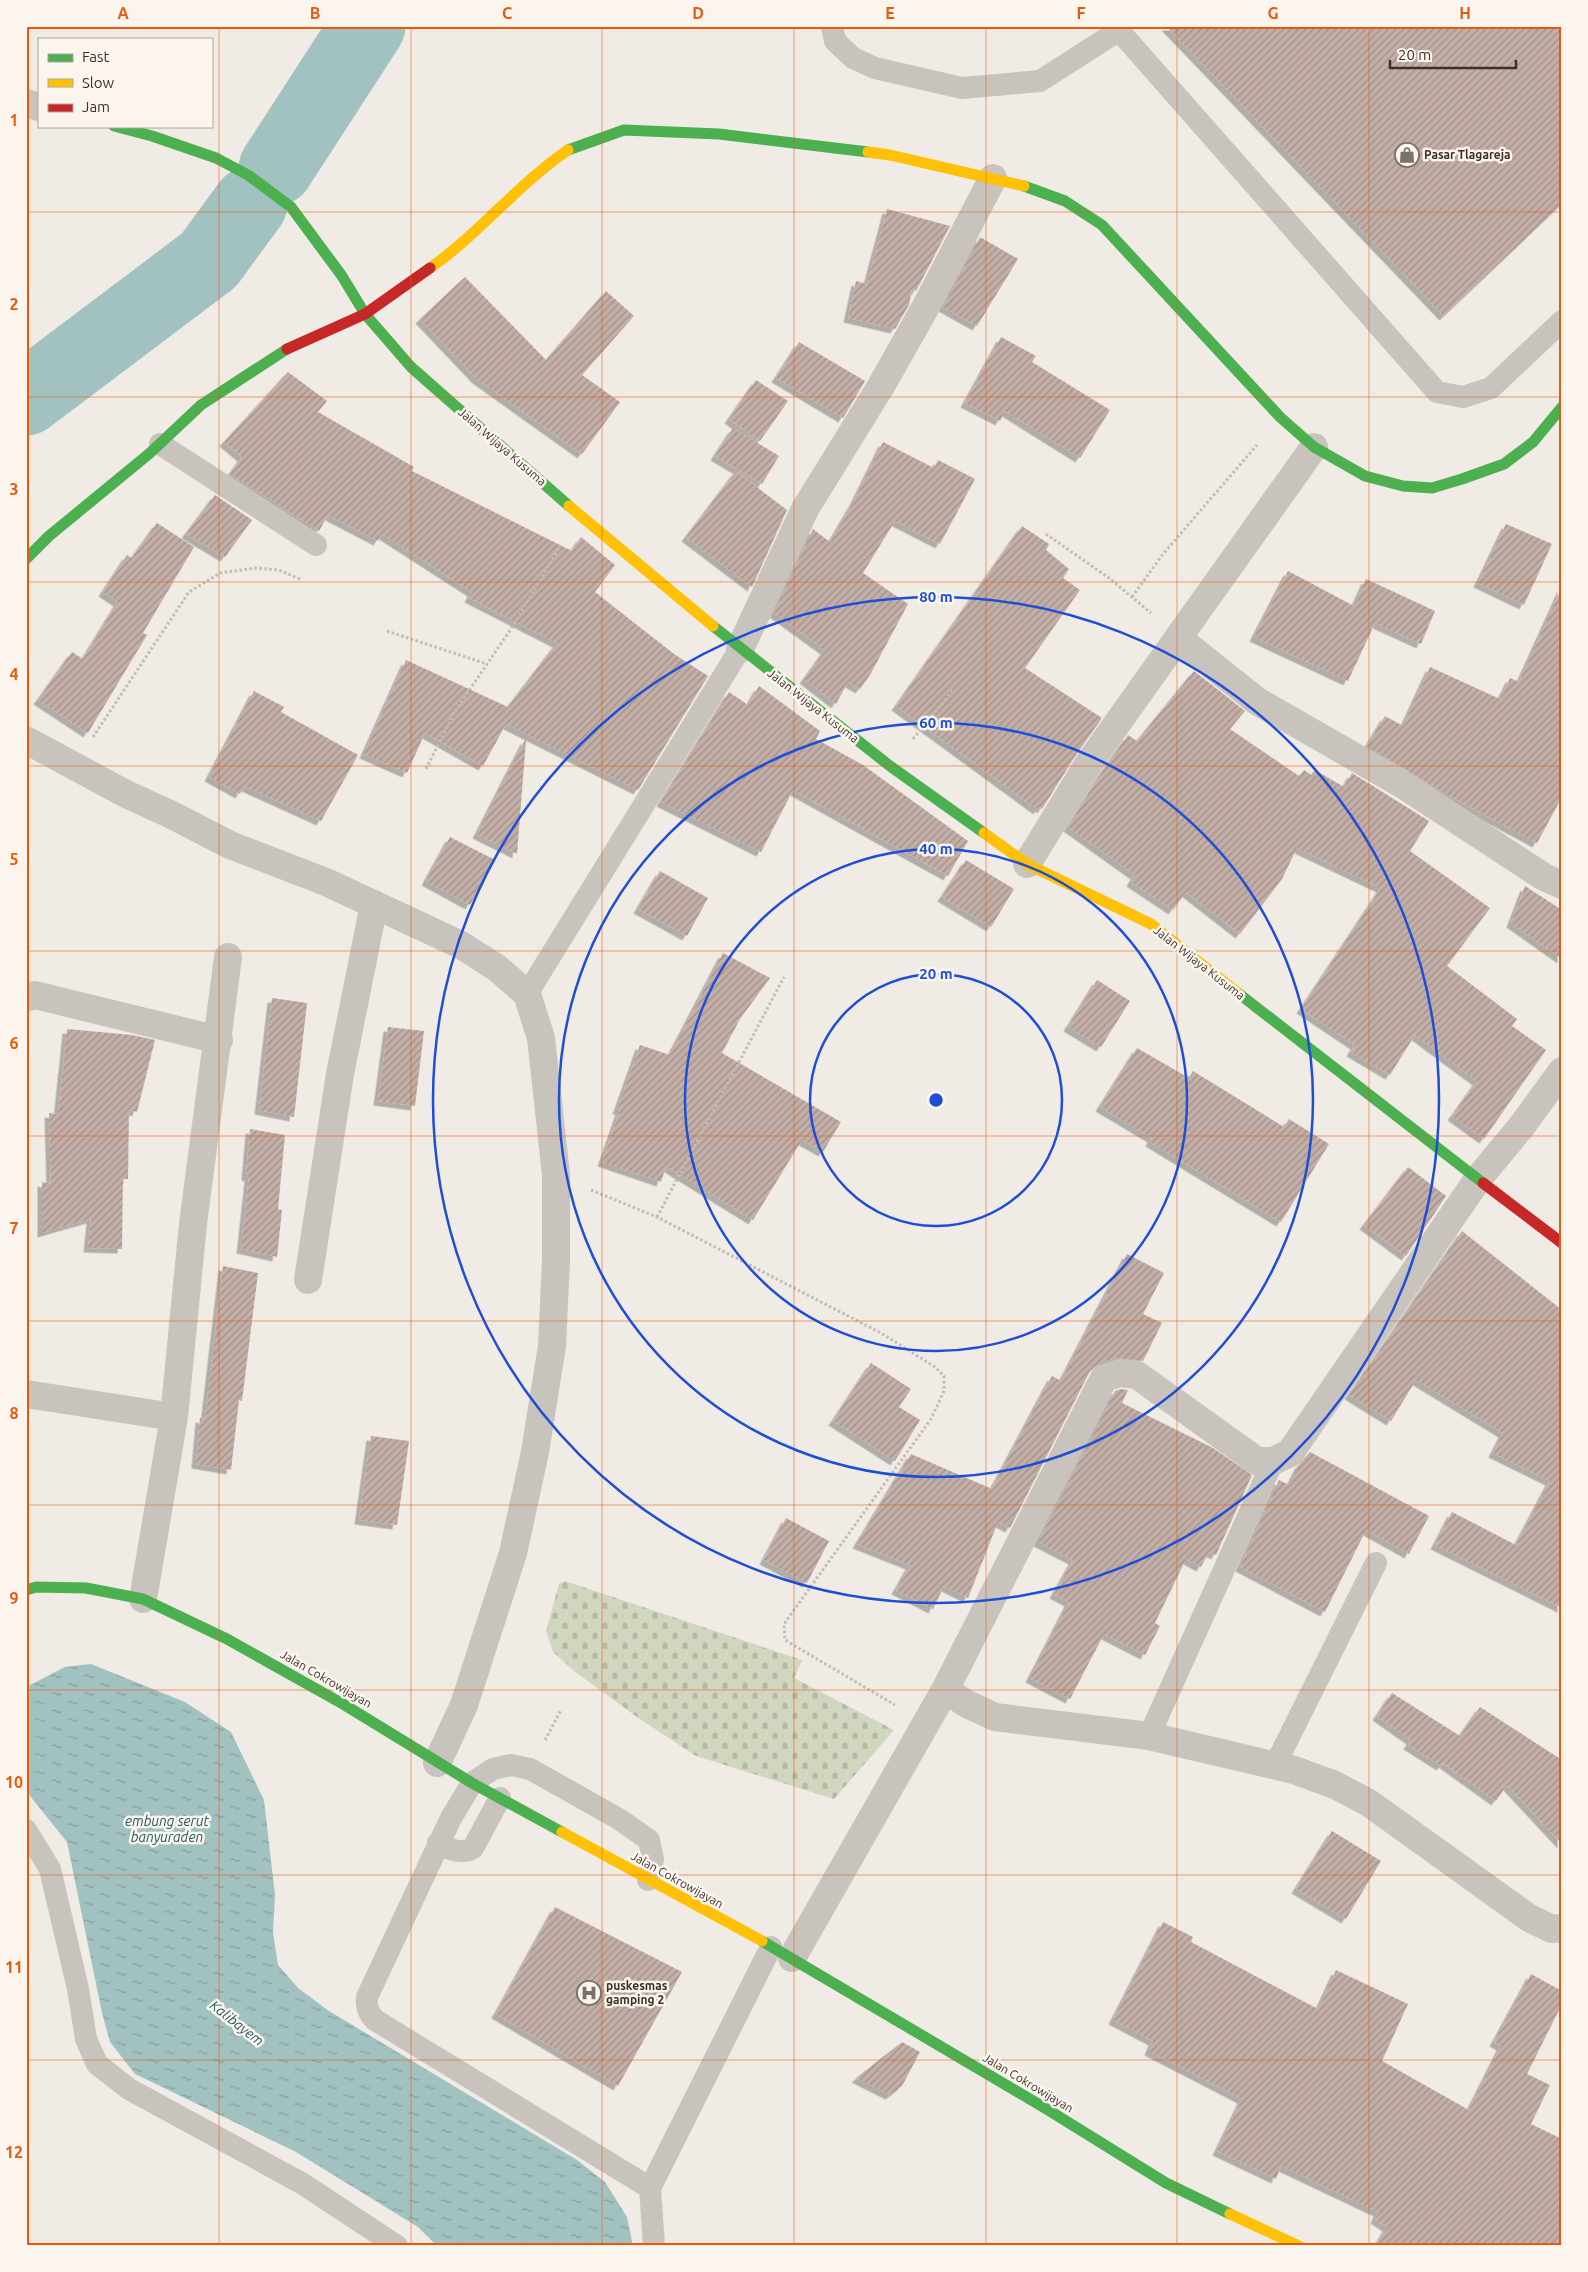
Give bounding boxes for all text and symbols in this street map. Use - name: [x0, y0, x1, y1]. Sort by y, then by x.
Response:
- text: A: [117, 4, 129, 22]
- text: B: [310, 4, 320, 22]
- text: C: [502, 4, 512, 22]
- text: D: [692, 4, 704, 22]
- text: E: [885, 4, 895, 22]
- text: F: [1077, 4, 1086, 22]
- text: G: [1267, 4, 1279, 22]
- text: H: [1459, 4, 1471, 22]
- legend: [38, 38, 212, 128]
- scale bar: [1390, 38, 1517, 70]
- text: 20 m: [1398, 46, 1431, 63]
- text: Fast: [82, 48, 110, 65]
- text: Slow: [82, 74, 115, 91]
- text: Jam: [82, 98, 110, 115]
- text: 1: [9, 111, 19, 129]
- shop icon: Pasar Tlagareja: [1394, 142, 1420, 168]
- place label: Pasar Tlagareja: [1424, 148, 1511, 161]
- text: 2: [9, 295, 19, 313]
- street label: Jalan Wijaya Kusuma: [456, 405, 549, 488]
- text: 3: [9, 480, 19, 498]
- text: 80 m: [919, 588, 953, 605]
- text: 4: [9, 665, 19, 683]
- street label: Jalan Wijaya Kusuma: [765, 666, 861, 745]
- text: 60 m: [919, 714, 953, 731]
- text: 40 m: [919, 840, 953, 857]
- text: 5: [9, 850, 19, 868]
- street label: Jalan Wijaya Kusuma: [1151, 923, 1247, 1002]
- text: 20 m: [919, 965, 953, 982]
- text: 6: [9, 1034, 19, 1052]
- centre of rings: [927, 1091, 945, 1109]
- text: 7: [9, 1219, 19, 1237]
- text: 8: [9, 1404, 19, 1422]
- text: 9: [9, 1589, 19, 1607]
- street label: Jalan Cokrowijayan: [278, 1647, 374, 1710]
- text: 10: [5, 1773, 23, 1791]
- water label: embung serut banyuraden: [125, 1813, 209, 1845]
- street label: Jalan Cokrowijayan: [629, 1849, 725, 1910]
- text: 11: [5, 1958, 23, 1976]
- place label: puskesmas gamping 2: [606, 1979, 668, 2006]
- hospital icon: puskesmas gamping 2: [576, 1980, 602, 2006]
- water label: Kalibayem: [207, 1997, 267, 2049]
- street label: Jalan Cokrowijayan: [981, 2050, 1076, 2115]
- text: 12: [5, 2143, 23, 2161]

